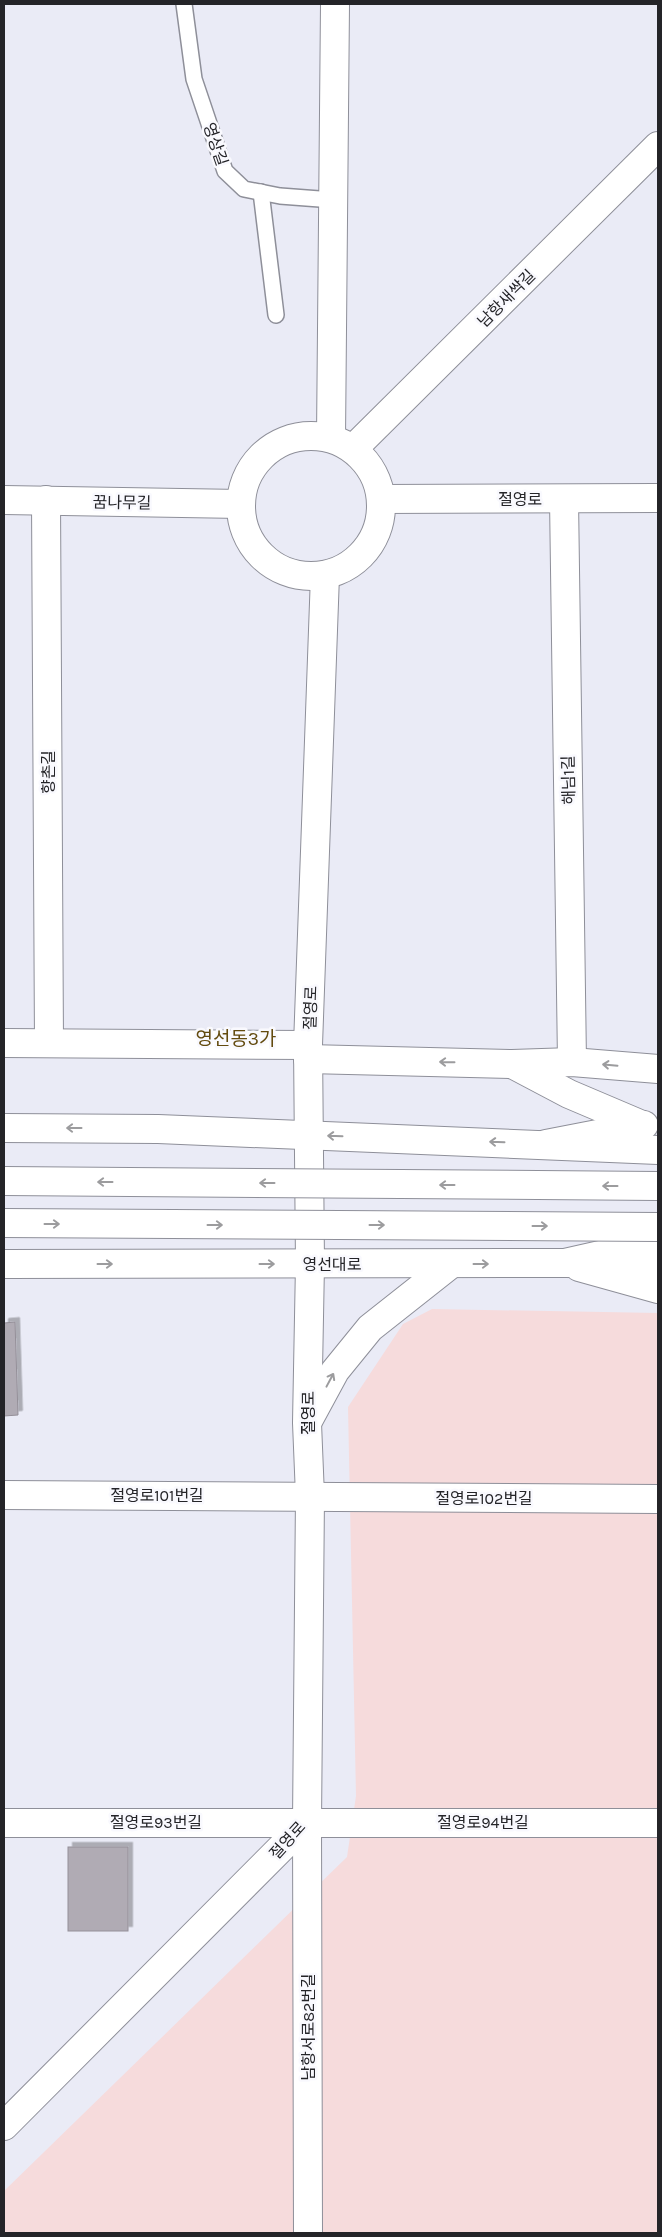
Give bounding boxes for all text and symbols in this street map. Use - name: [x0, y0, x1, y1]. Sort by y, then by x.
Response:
- street label: 영상길: [199, 120, 232, 168]
- street label: 남항새싹길: [474, 266, 539, 331]
- street label: 절영로: [498, 490, 542, 509]
- street label: 꿈나무길: [92, 492, 152, 513]
- street label: 향촌길: [39, 750, 58, 794]
- street label: 해님1길: [559, 755, 578, 805]
- street label: 절영로: [300, 985, 321, 1030]
- district label: 영선동3가: [195, 1028, 277, 1050]
- one-way arrow: [440, 1057, 456, 1067]
- one-way arrow: [602, 1061, 618, 1070]
- one-way arrow: [66, 1123, 82, 1133]
- one-way arrow: [327, 1131, 343, 1141]
- one-way arrow: [489, 1138, 505, 1147]
- one-way arrow: [97, 1177, 113, 1187]
- one-way arrow: [259, 1178, 276, 1188]
- one-way arrow: [439, 1180, 455, 1189]
- one-way arrow: [602, 1181, 618, 1191]
- one-way arrow: [44, 1219, 60, 1229]
- one-way arrow: [207, 1220, 223, 1229]
- one-way arrow: [369, 1220, 385, 1230]
- one-way arrow: [532, 1221, 548, 1231]
- street label: 영선대로: [303, 1255, 362, 1274]
- one-way arrow: [96, 1259, 113, 1269]
- one-way arrow: [259, 1259, 275, 1269]
- one-way arrow: [472, 1259, 489, 1269]
- one-way arrow: [326, 1373, 336, 1388]
- street label: 절영로: [299, 1391, 318, 1435]
- street label: 절영로101번길: [110, 1486, 204, 1505]
- street label: 절영로102번길: [435, 1489, 533, 1508]
- street label: 절영로93번길: [110, 1813, 202, 1832]
- street label: 절영로94번길: [437, 1813, 529, 1832]
- street label: 절영로: [266, 1817, 309, 1863]
- street label: 남항서로82번길: [299, 1973, 318, 2081]

